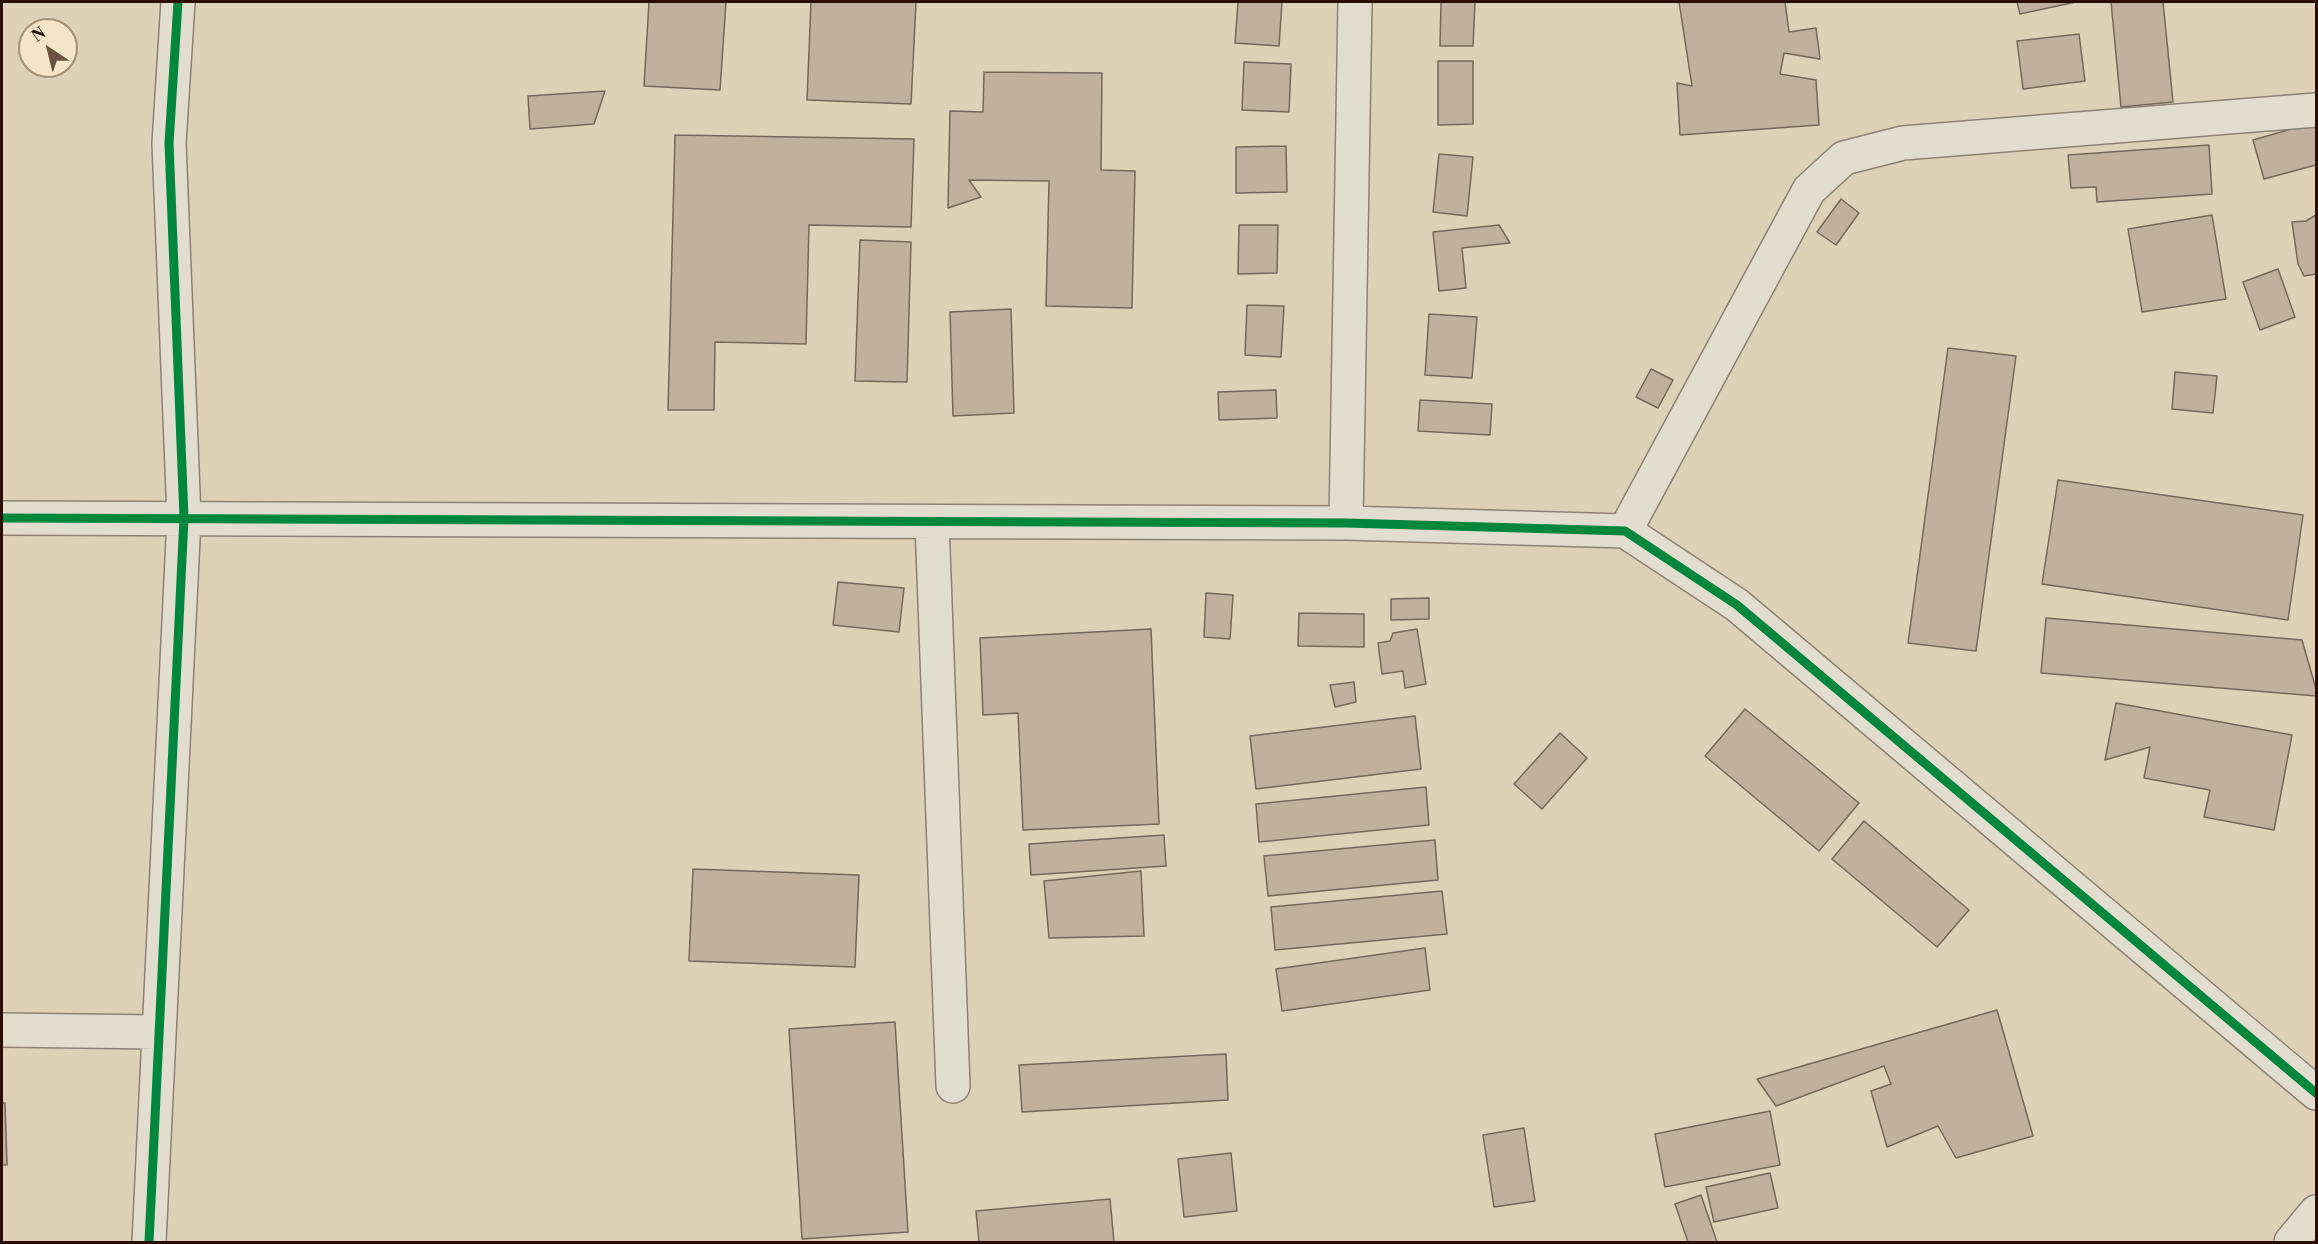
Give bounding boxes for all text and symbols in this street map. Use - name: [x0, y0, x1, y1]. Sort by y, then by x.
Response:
- north arrow: [18, 18, 78, 78]
- text: N: [28, 23, 50, 47]

